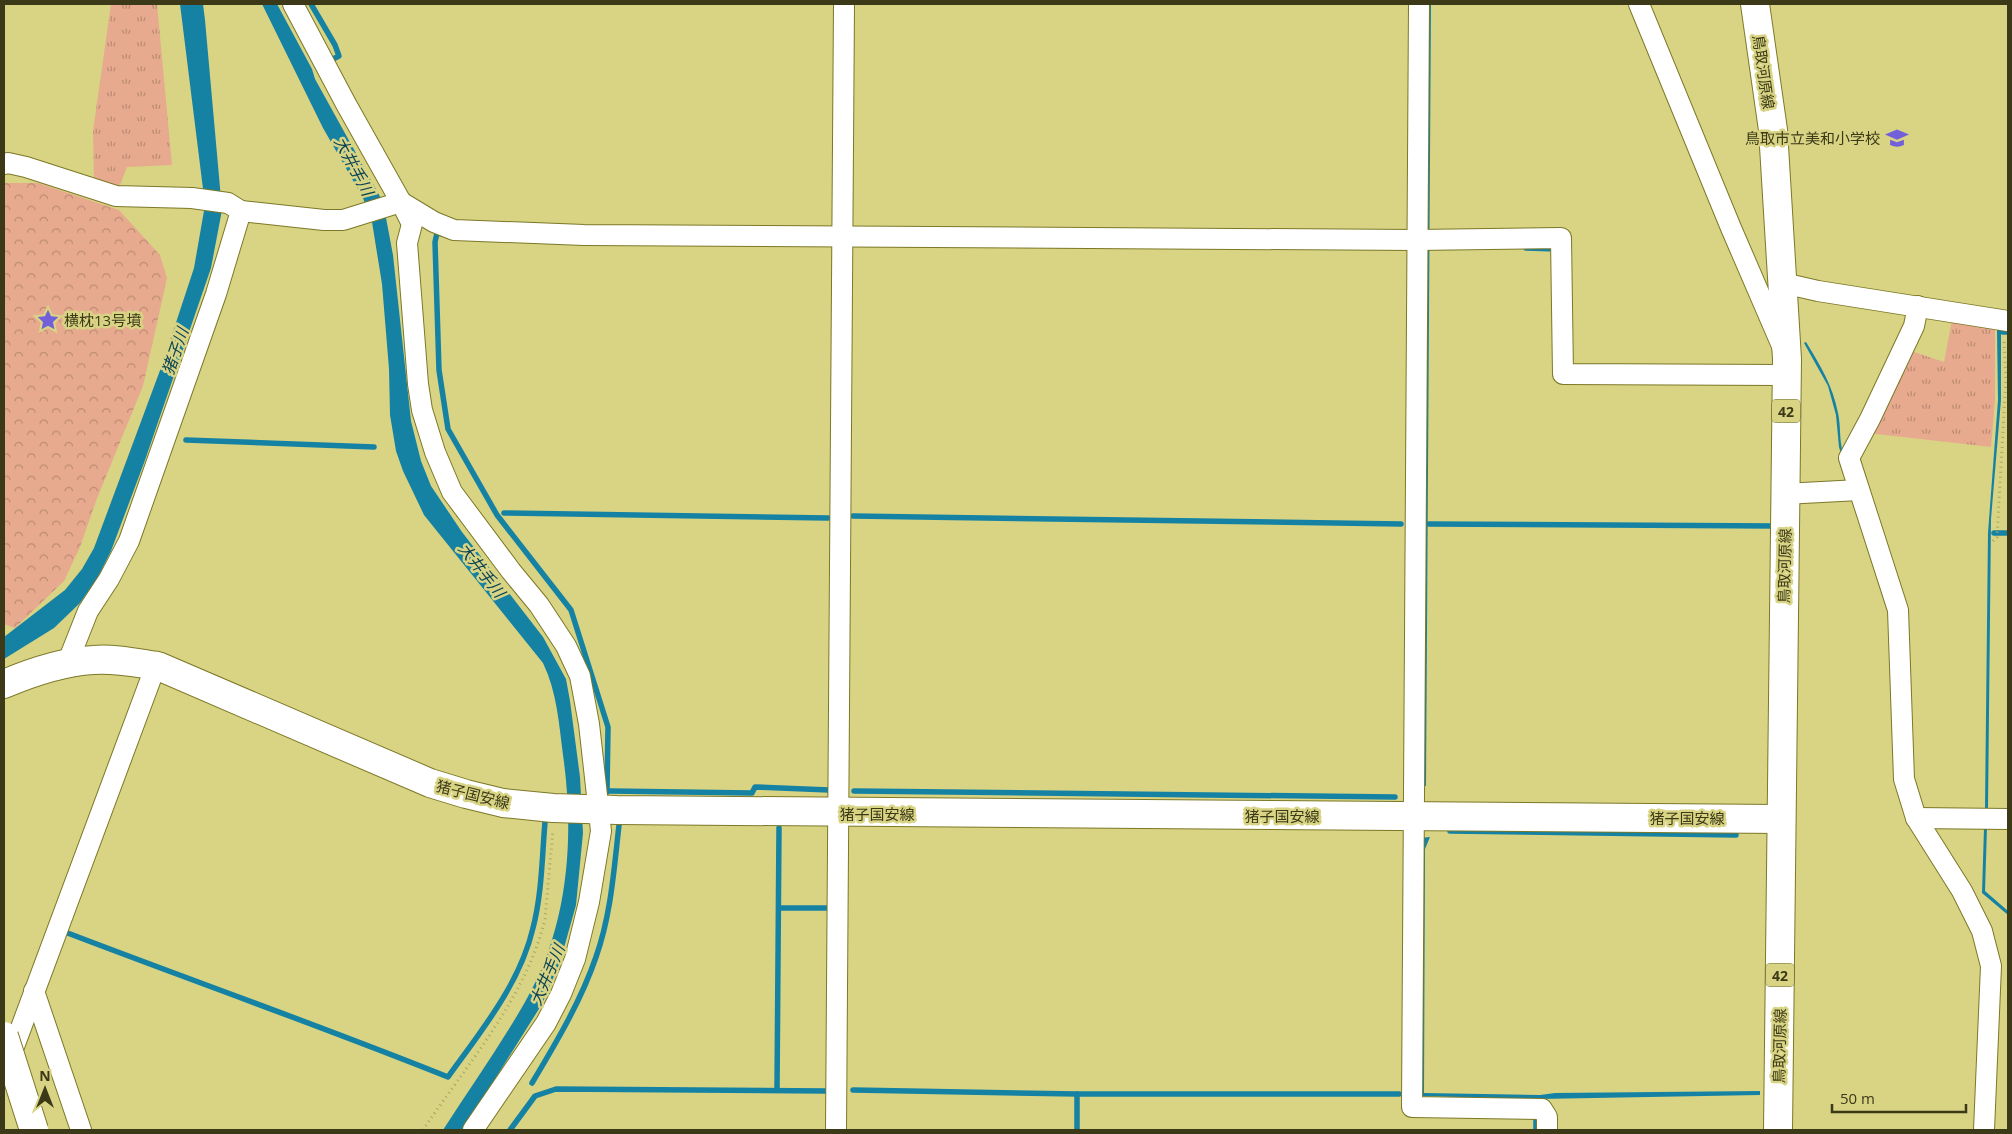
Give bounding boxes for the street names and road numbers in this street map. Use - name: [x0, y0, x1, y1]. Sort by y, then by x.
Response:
- street label: 鳥取河原線: [1749, 33, 1779, 111]
- road number: 42: [1772, 400, 1800, 422]
- street label: 鳥取河原線: [1773, 528, 1795, 604]
- street label: 猪子国安線: [434, 775, 512, 813]
- street label: 猪子国安線: [839, 804, 915, 824]
- street label: 猪子国安線: [1244, 806, 1320, 826]
- street label: 猪子国安線: [1649, 808, 1725, 828]
- road number: 42: [1766, 964, 1794, 986]
- street label: 鳥取河原線: [1768, 1008, 1790, 1084]

